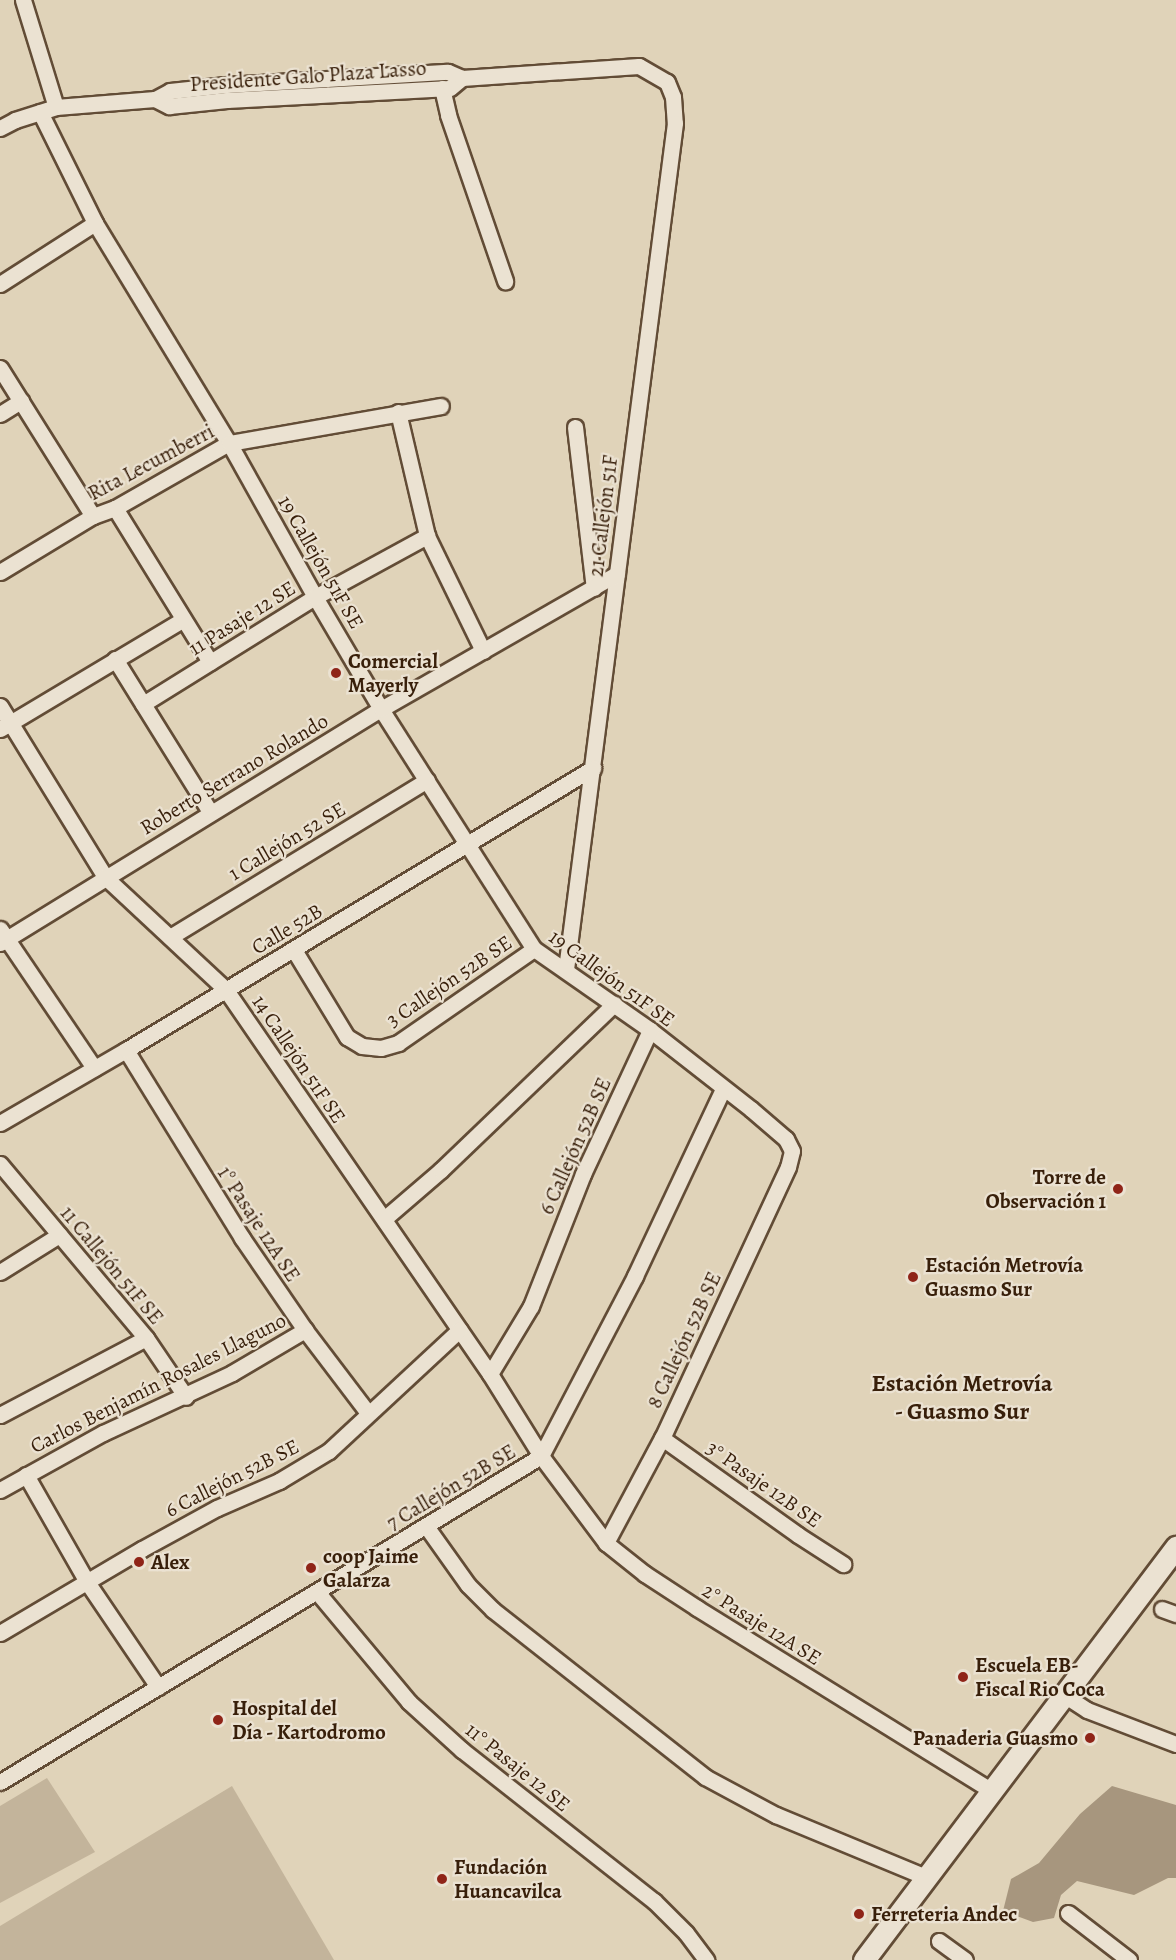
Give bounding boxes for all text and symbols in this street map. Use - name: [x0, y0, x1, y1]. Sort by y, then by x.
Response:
- street label: Presidente Galo Plaza Lasso: [189, 55, 427, 97]
- street label: Rita Lecumberri: [84, 418, 218, 506]
- street label: 21 Callejón 51F: [583, 454, 623, 578]
- street label: 19 Callejón 51F SE: [273, 491, 369, 633]
- street label: 11 Pasaje 12 SE: [184, 575, 300, 661]
- place label: Comercial Mayerly: [348, 648, 438, 698]
- marker: Comercial Mayerly: [329, 666, 343, 680]
- street label: Roberto Serrano Rolando: [135, 708, 333, 840]
- street label: 1 Callejón 52 SE: [224, 796, 350, 886]
- street label: Calle 52B: [247, 898, 327, 960]
- street label: 19 Callejón 51F SE: [544, 924, 680, 1032]
- street label: 3 Callejón 52B SE: [381, 930, 517, 1032]
- street label: 14 Callejón 51F SE: [247, 990, 351, 1128]
- street label: 6 Callejón 52B SE: [534, 1074, 616, 1218]
- street label: 1° Pasaje 12A SE: [212, 1161, 306, 1287]
- place label: Torre de Observación 1: [986, 1164, 1106, 1214]
- marker: Torre de Observación 1: [1111, 1182, 1125, 1196]
- street label: 11 Callejón 51F SE: [55, 1201, 169, 1329]
- place label: Estación Metrovía Guasmo Sur: [925, 1252, 1083, 1302]
- street label: 8 Callejón 52B SE: [641, 1268, 727, 1412]
- marker: Estación Metrovía Guasmo Sur: [906, 1270, 920, 1284]
- street label: Carlos Benjamín Rosales Llaguno: [26, 1307, 290, 1459]
- district label: Estación Metrovía - Guasmo Sur: [871, 1370, 1053, 1426]
- street label: 6 Callejón 52B SE: [161, 1433, 303, 1523]
- street label: 3° Pasaje 12B SE: [702, 1435, 826, 1533]
- street label: 7 Callejón 52B SE: [382, 1439, 520, 1535]
- place label: coop Jaime Galarza: [323, 1543, 418, 1593]
- place label: Alex: [151, 1549, 189, 1575]
- marker: Alex: [132, 1555, 146, 1569]
- marker: coop Jaime Galarza: [304, 1561, 318, 1575]
- street label: 2° Pasaje 12A SE: [698, 1577, 826, 1671]
- place label: Escuela EB- Fiscal Rio Coca: [975, 1652, 1105, 1702]
- marker: Escuela EB- Fiscal Rio Coca: [956, 1670, 970, 1684]
- place label: Hospital del Día - Kartodromo: [232, 1695, 387, 1745]
- marker: Hospital del Día - Kartodromo: [209, 1711, 227, 1729]
- street label: 11° Pasaje 12 SE: [460, 1717, 576, 1817]
- place label: Panaderia Guasmo: [913, 1725, 1078, 1751]
- marker: Panaderia Guasmo: [1083, 1731, 1097, 1745]
- place label: Fundación Huancavilca: [454, 1854, 562, 1904]
- marker: Fundación Huancavilca: [435, 1872, 449, 1886]
- place label: Ferreteria Andec: [871, 1901, 1017, 1927]
- marker: Ferreteria Andec: [852, 1907, 866, 1921]

